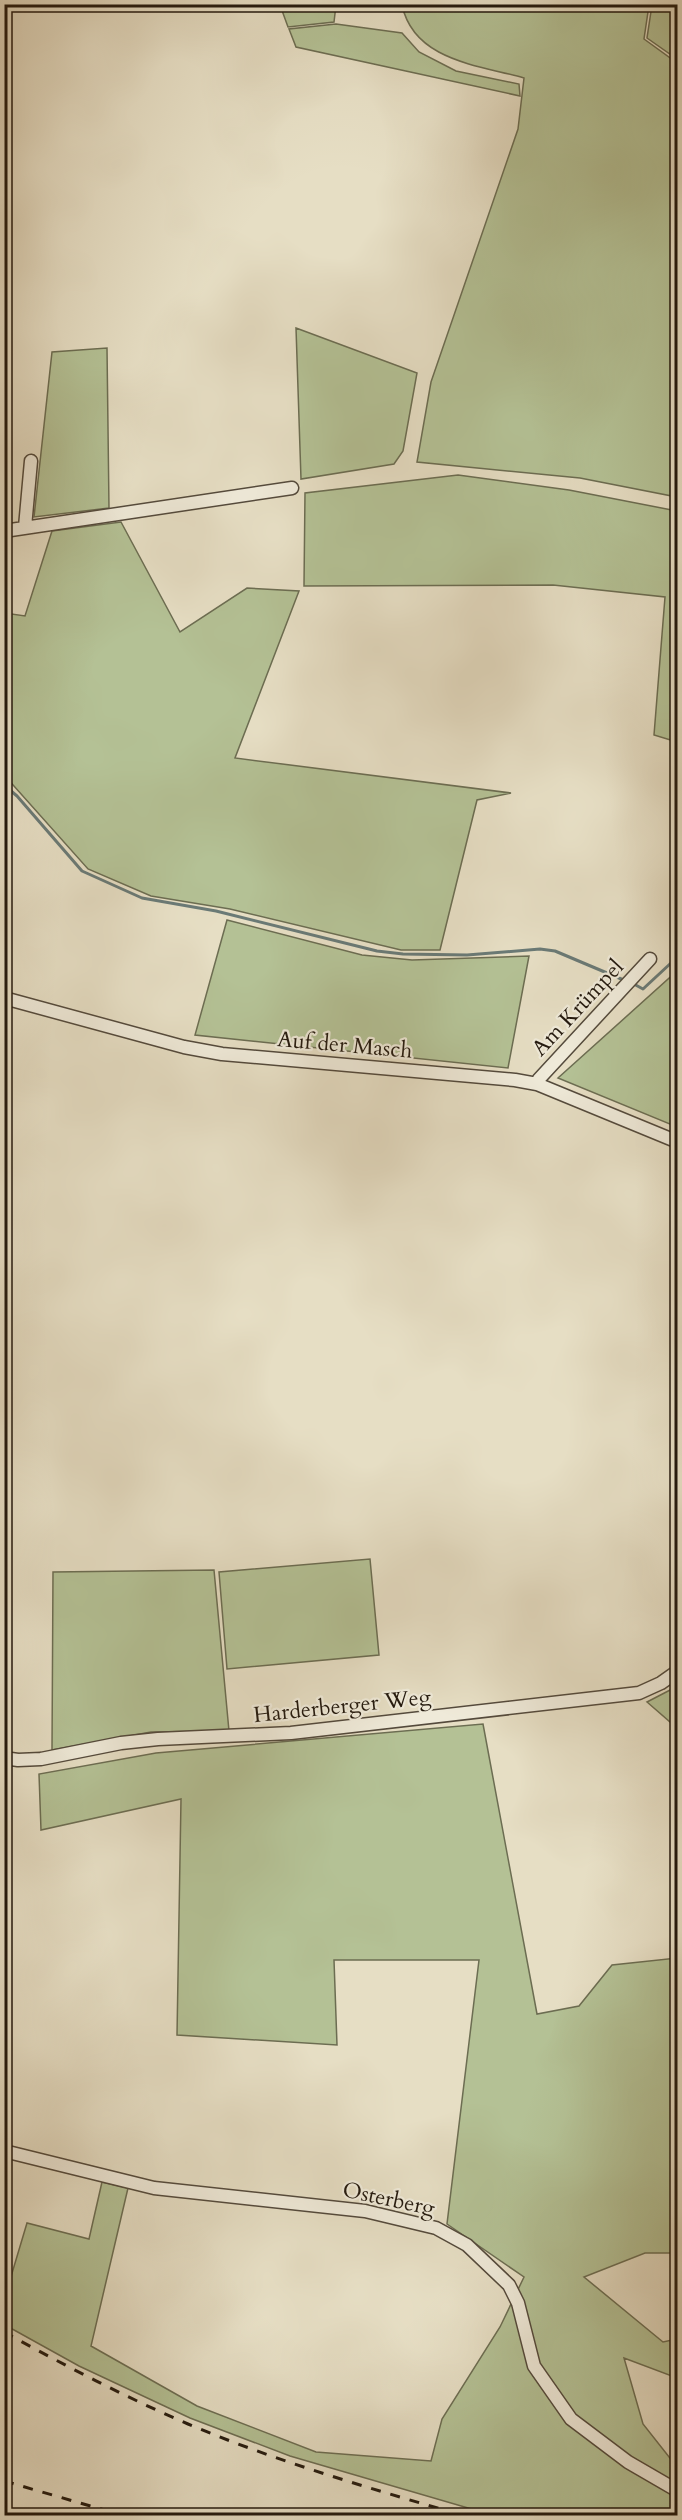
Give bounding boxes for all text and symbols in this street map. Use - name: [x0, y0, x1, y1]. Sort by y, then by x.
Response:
- street label: Am Krümpel: [525, 952, 631, 1063]
- street label: Auf der Masch: [276, 1024, 414, 1066]
- street label: Harderberger Weg: [252, 1682, 433, 1730]
- street label: Osterberg: [340, 2175, 438, 2224]

